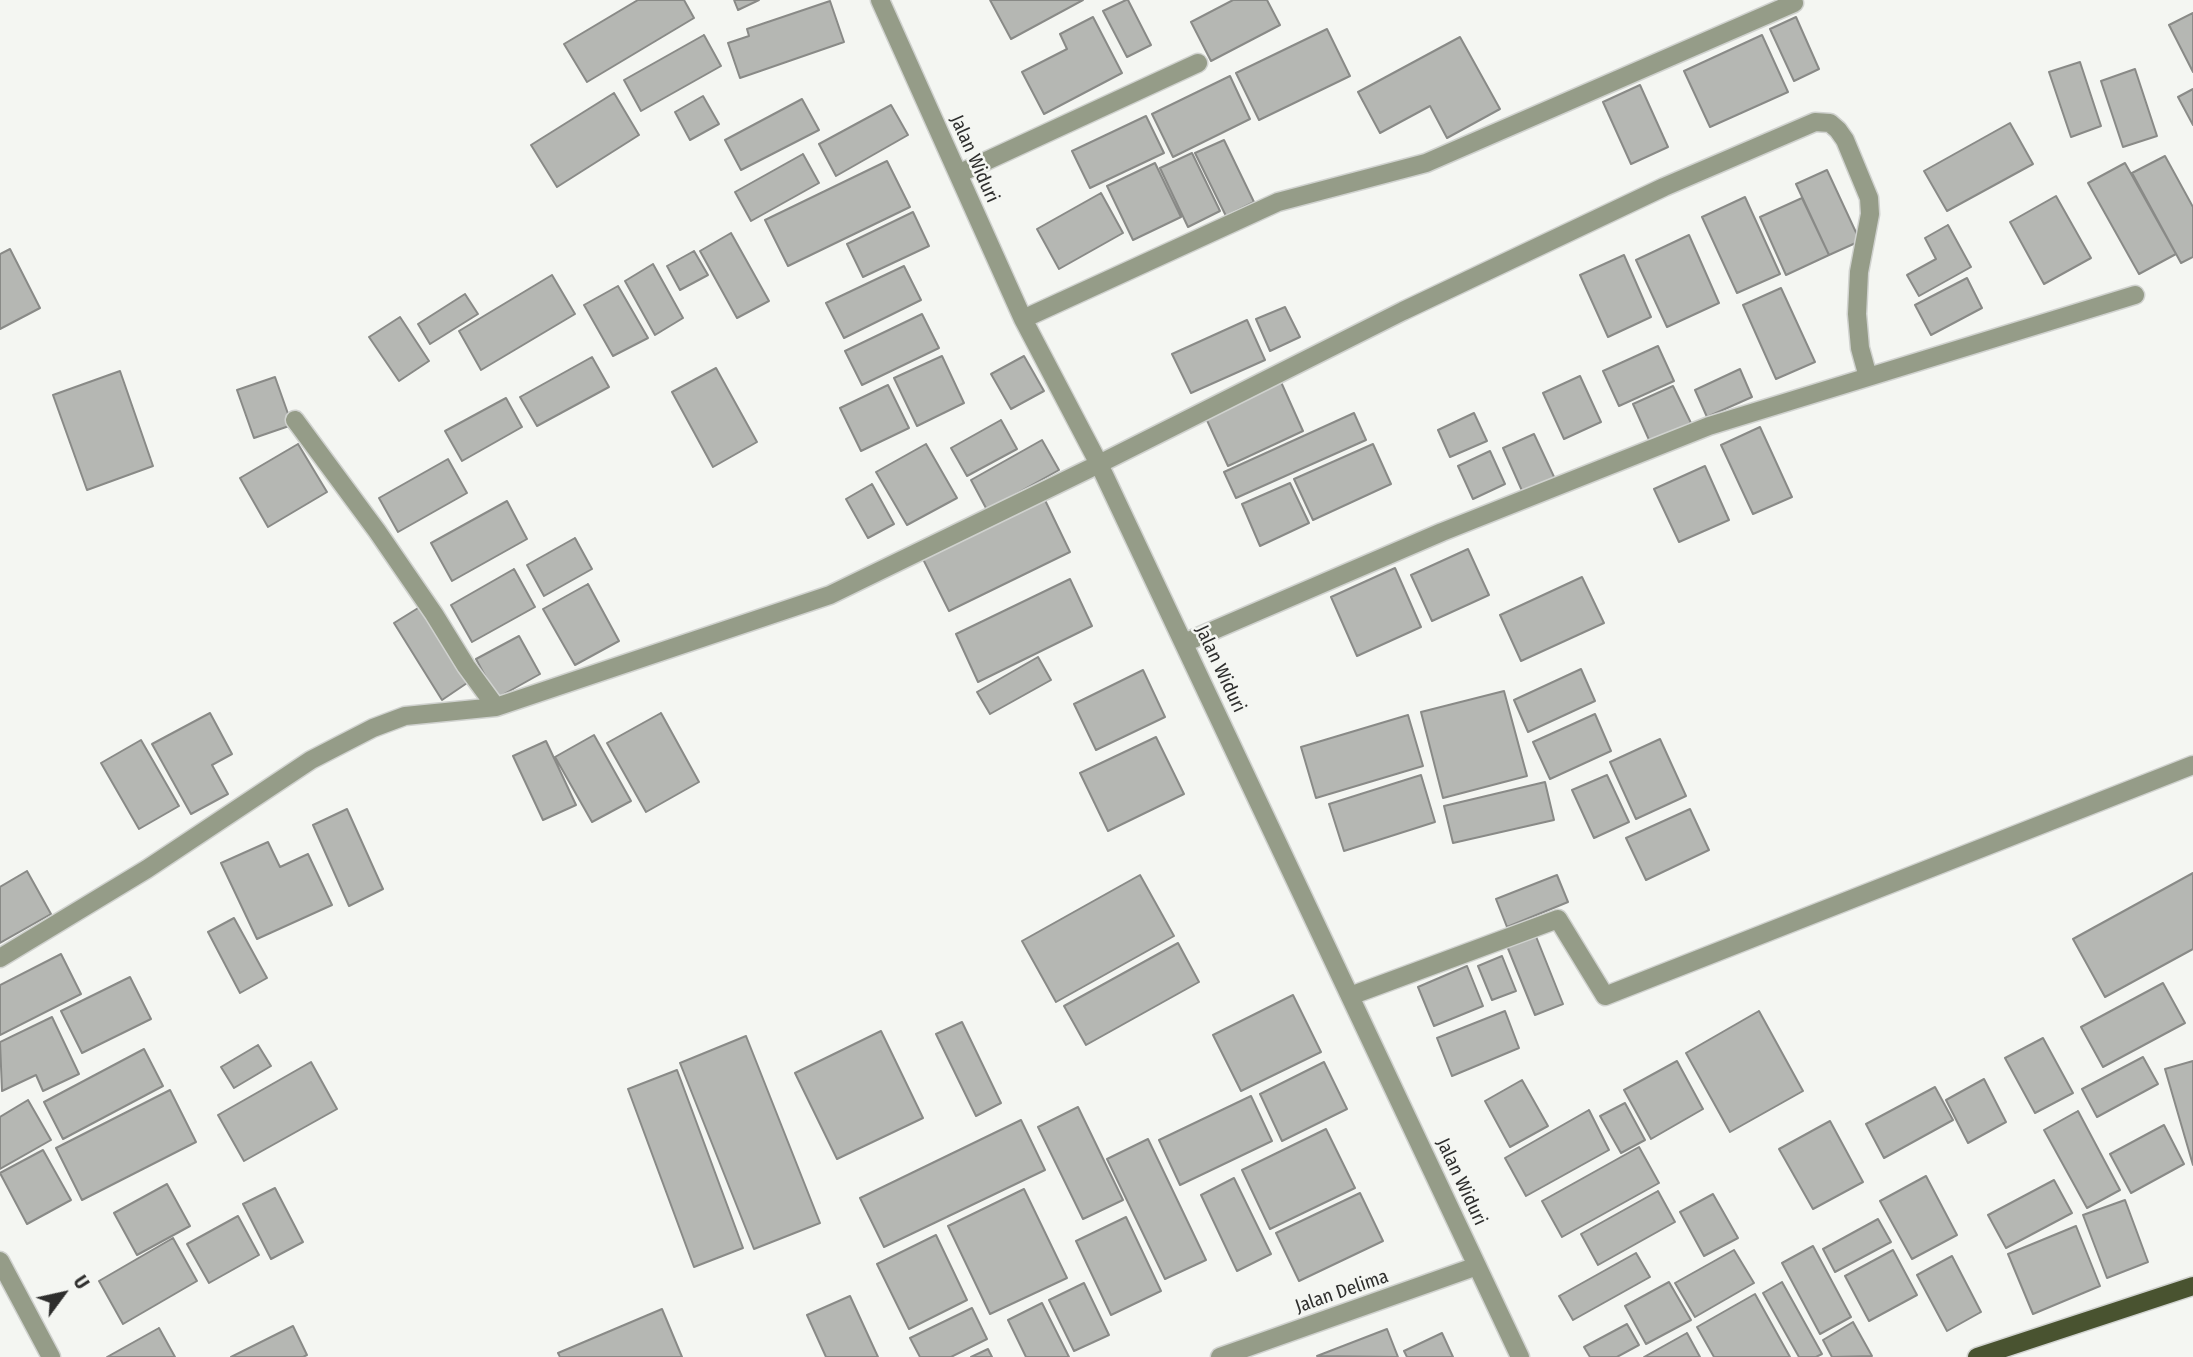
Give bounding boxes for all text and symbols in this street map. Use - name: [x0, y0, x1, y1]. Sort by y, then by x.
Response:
- street label: Jalan Widuri: [945, 112, 1003, 206]
- street label: Jalan Widuri: [1190, 622, 1250, 716]
- street label: Jalan Widuri: [1431, 1135, 1491, 1229]
- north arrow: [28, 1259, 98, 1329]
- street label: Jalan Delima: [1292, 1265, 1392, 1319]
- text: U: [68, 1271, 94, 1293]

